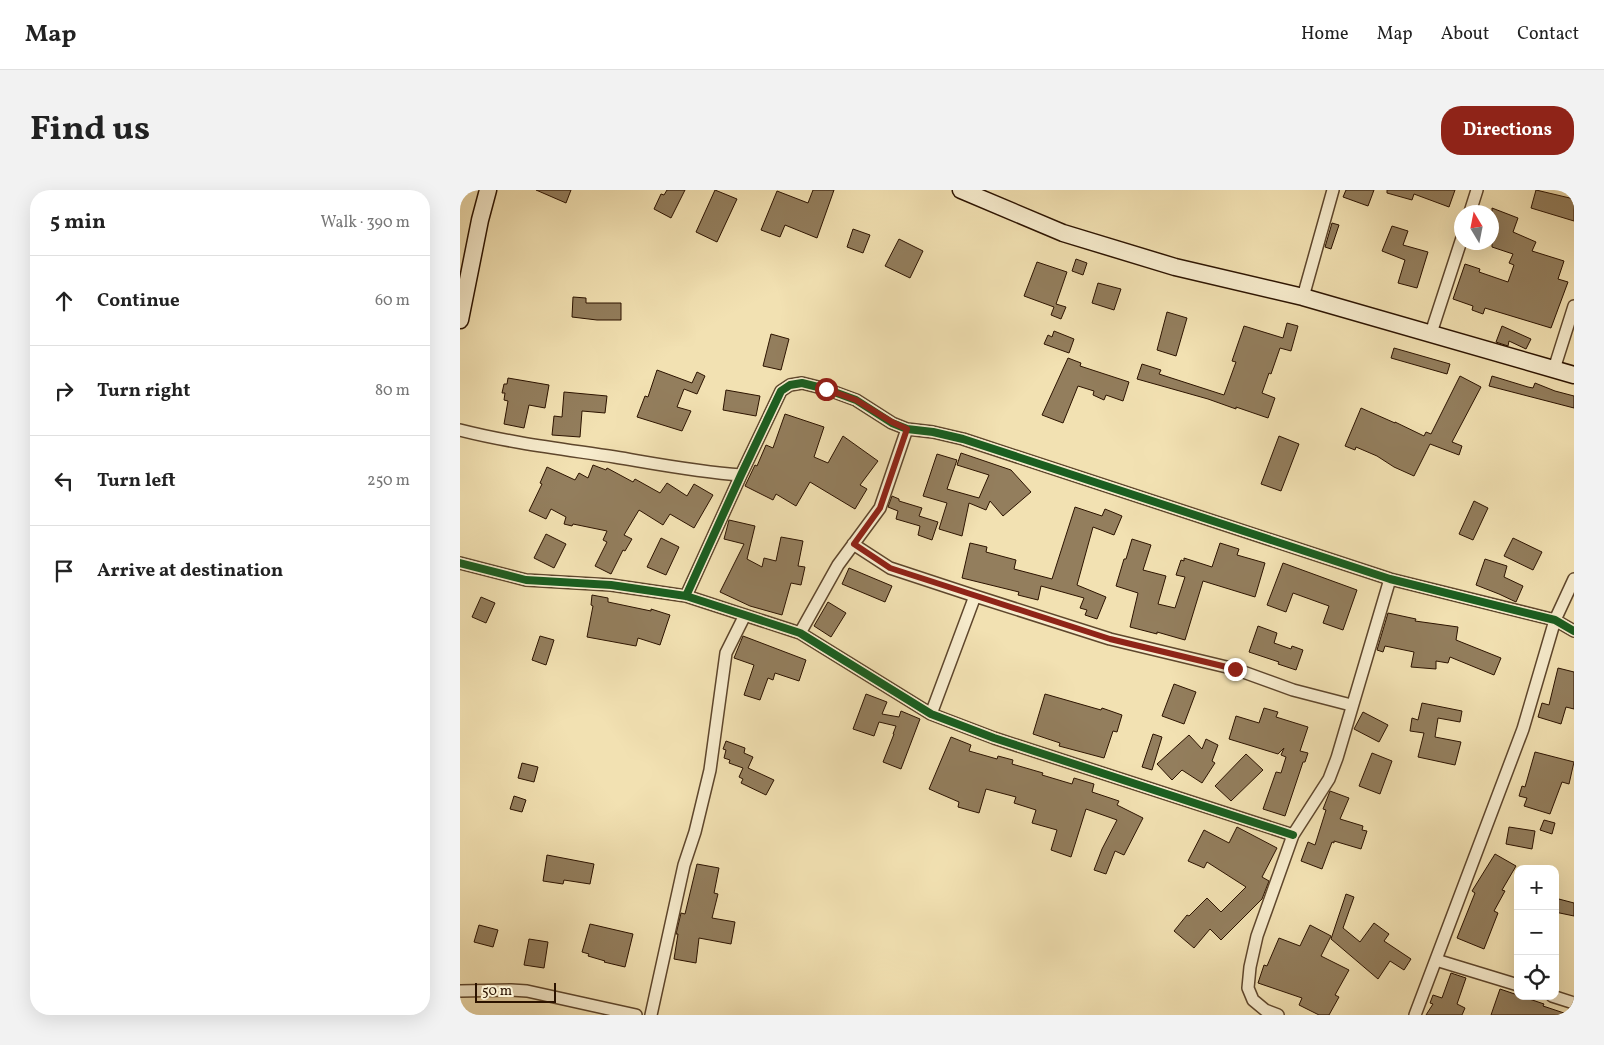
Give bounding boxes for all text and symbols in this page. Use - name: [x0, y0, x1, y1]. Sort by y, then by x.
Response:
- text: Map: [25, 18, 76, 52]
- text: Home: [1301, 22, 1349, 47]
- text: Map: [1377, 22, 1413, 47]
- text: About: [1441, 22, 1489, 47]
- text: Contact: [1517, 22, 1579, 47]
- text: Find us: [30, 106, 150, 154]
- button: Directions: [1441, 106, 1574, 155]
- north arrow: [1454, 205, 1499, 250]
- text: 5 min: [50, 208, 106, 237]
- text: Walk · 390 m: [321, 212, 410, 234]
- icon: ahead: [50, 287, 78, 315]
- text: Continue: [97, 288, 180, 314]
- text: 60 m: [375, 290, 410, 312]
- icon: right: [50, 377, 78, 405]
- text: Turn right: [97, 378, 190, 404]
- route start: [815, 378, 838, 401]
- text: 80 m: [375, 380, 410, 402]
- icon: left: [50, 467, 78, 495]
- text: Turn left: [97, 468, 176, 494]
- text: 250 m: [367, 470, 410, 492]
- icon: arrive: [50, 557, 78, 585]
- text: Arrive at destination: [97, 558, 283, 584]
- route end: [1224, 658, 1247, 681]
- map controls: [1514, 865, 1559, 1000]
- button: +: [1514, 865, 1559, 910]
- button: −: [1514, 910, 1559, 955]
- button: locate: [1514, 955, 1559, 1000]
- scale bar: [475, 980, 556, 1003]
- text: 50 m: [482, 982, 512, 1001]

